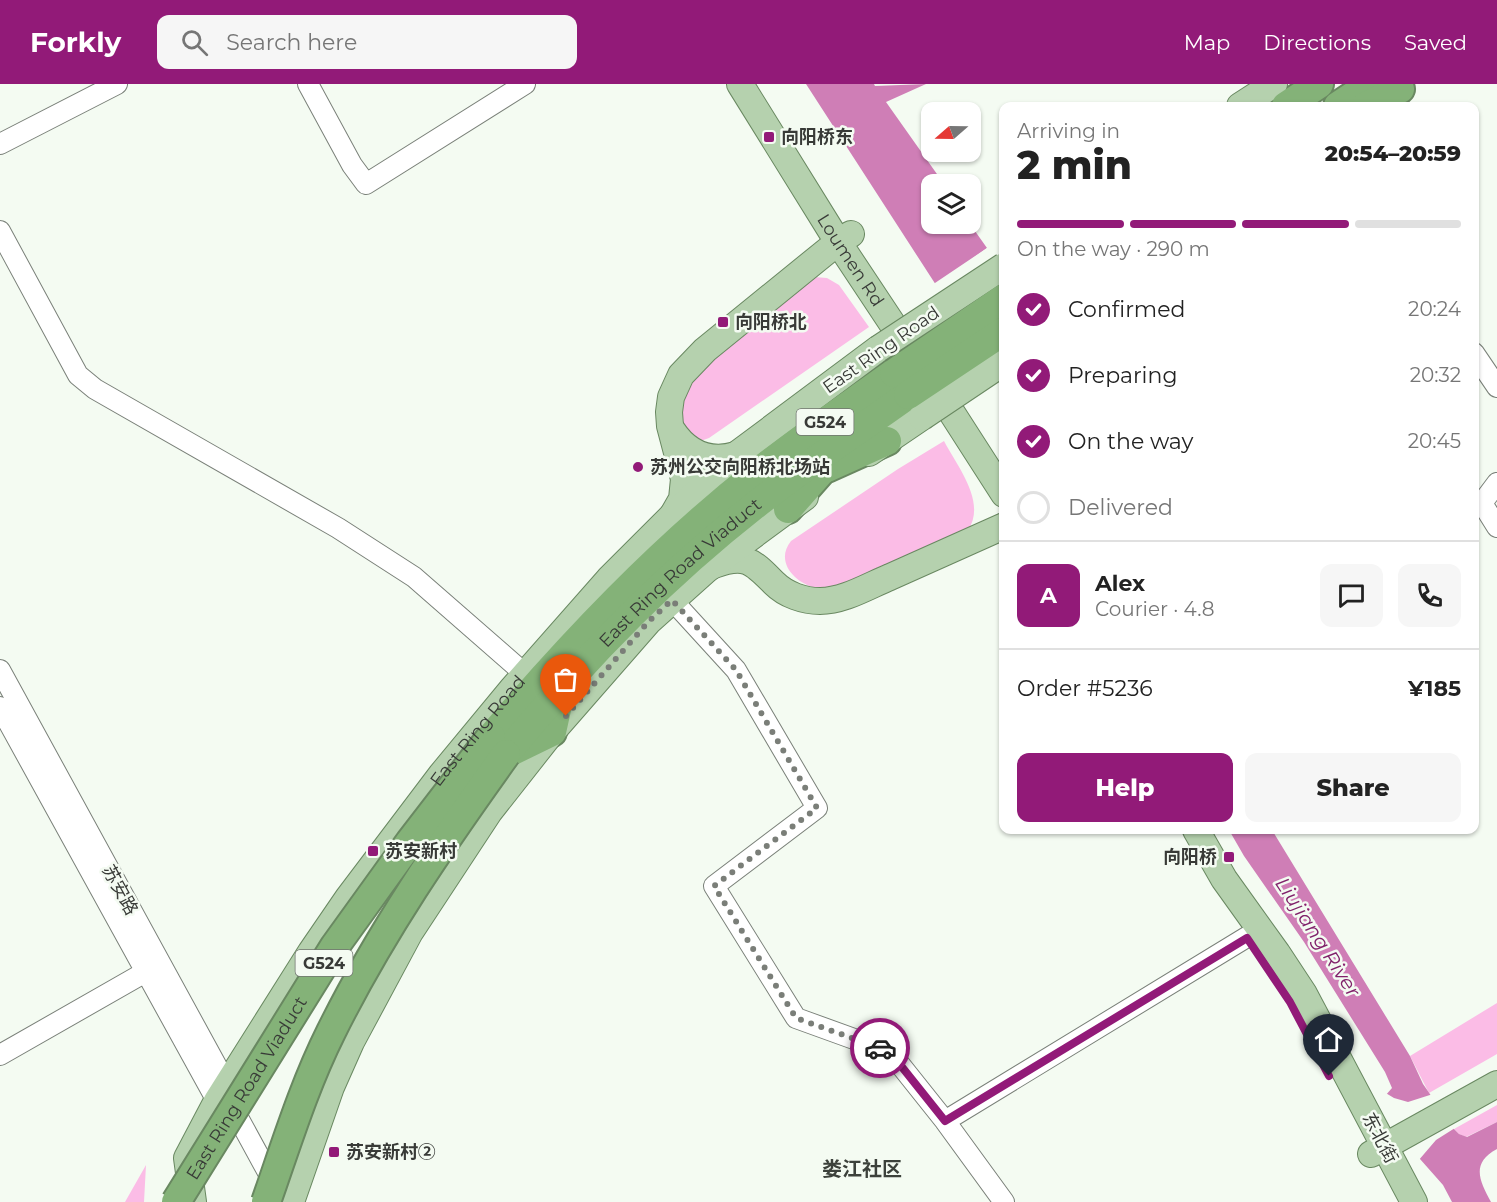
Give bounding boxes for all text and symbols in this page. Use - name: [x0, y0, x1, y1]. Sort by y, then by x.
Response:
- search box: [157, 15, 577, 69]
- text: Forkly: [30, 25, 121, 59]
- icon: search: [178, 26, 211, 59]
- text: Search here: [226, 29, 357, 56]
- text: Map: [1184, 30, 1230, 55]
- text: Directions: [1263, 30, 1371, 55]
- text: Saved: [1404, 30, 1467, 55]
- north arrow: [921, 102, 981, 162]
- map controls: [921, 102, 981, 234]
- text: Arriving in: [1017, 119, 1120, 143]
- place label: 向阳桥东: [781, 126, 853, 148]
- marker: 向阳桥东: [762, 130, 776, 144]
- text: 20:54–20:59: [1325, 140, 1461, 167]
- text: 2 min: [1017, 141, 1132, 189]
- button: layers: [921, 174, 981, 234]
- street label: Loumen Rd: [812, 210, 889, 311]
- text: On the way · 290 m: [1017, 237, 1210, 261]
- icon: check: [1017, 293, 1050, 326]
- text: Confirmed: [1068, 296, 1185, 323]
- text: 20:24: [1408, 297, 1461, 321]
- street label: East Ring Road: [818, 302, 944, 398]
- place label: 向阳桥北: [735, 311, 807, 333]
- marker: 向阳桥北: [716, 315, 730, 329]
- icon: check: [1017, 359, 1050, 392]
- text: Preparing: [1068, 362, 1177, 389]
- text: 20:32: [1410, 363, 1461, 387]
- road number: G524: [796, 409, 854, 435]
- icon: check: [1017, 425, 1050, 458]
- text: On the way: [1068, 428, 1193, 455]
- text: 20:45: [1408, 429, 1461, 453]
- place label: 苏州公交向阳桥北场站: [650, 456, 830, 478]
- marker: 苏州公交向阳桥北场站: [631, 460, 645, 474]
- street label: East Ring Road Viaduct: [595, 493, 766, 652]
- text: Delivered: [1068, 494, 1173, 521]
- button: chat: [1320, 564, 1383, 627]
- button: phone: [1398, 564, 1461, 627]
- text: Alex: [1095, 570, 1145, 597]
- text: A: [1040, 582, 1057, 609]
- text: Courier · 4.8: [1095, 597, 1214, 621]
- pin: [540, 654, 591, 716]
- icon: bag: [549, 663, 582, 696]
- street label: East Ring Road: [425, 671, 530, 791]
- text: Order #5236: [1017, 675, 1153, 702]
- text: ¥185: [1408, 675, 1461, 702]
- button: Help: [1017, 753, 1233, 822]
- button: Share: [1245, 753, 1461, 822]
- place label: 苏安新村: [385, 840, 457, 862]
- marker: 苏安新村: [366, 844, 380, 858]
- place label: 向阳桥: [1163, 846, 1217, 868]
- marker: 向阳桥: [1222, 850, 1236, 864]
- street label: 苏安路: [97, 861, 143, 919]
- water label: Liujiang River: [1270, 873, 1366, 1002]
- road number: G524: [296, 950, 352, 976]
- street label: East Ring Road Viaduct: [181, 992, 312, 1184]
- pin: [1303, 1014, 1354, 1076]
- courier: [850, 1018, 910, 1078]
- icon: home: [1312, 1023, 1345, 1056]
- icon: car: [864, 1032, 897, 1065]
- street label: 东北街: [1358, 1109, 1402, 1167]
- place label: 苏安新村②: [346, 1141, 436, 1163]
- marker: 苏安新村②: [327, 1145, 341, 1159]
- district label: 娄江社区: [822, 1157, 902, 1181]

